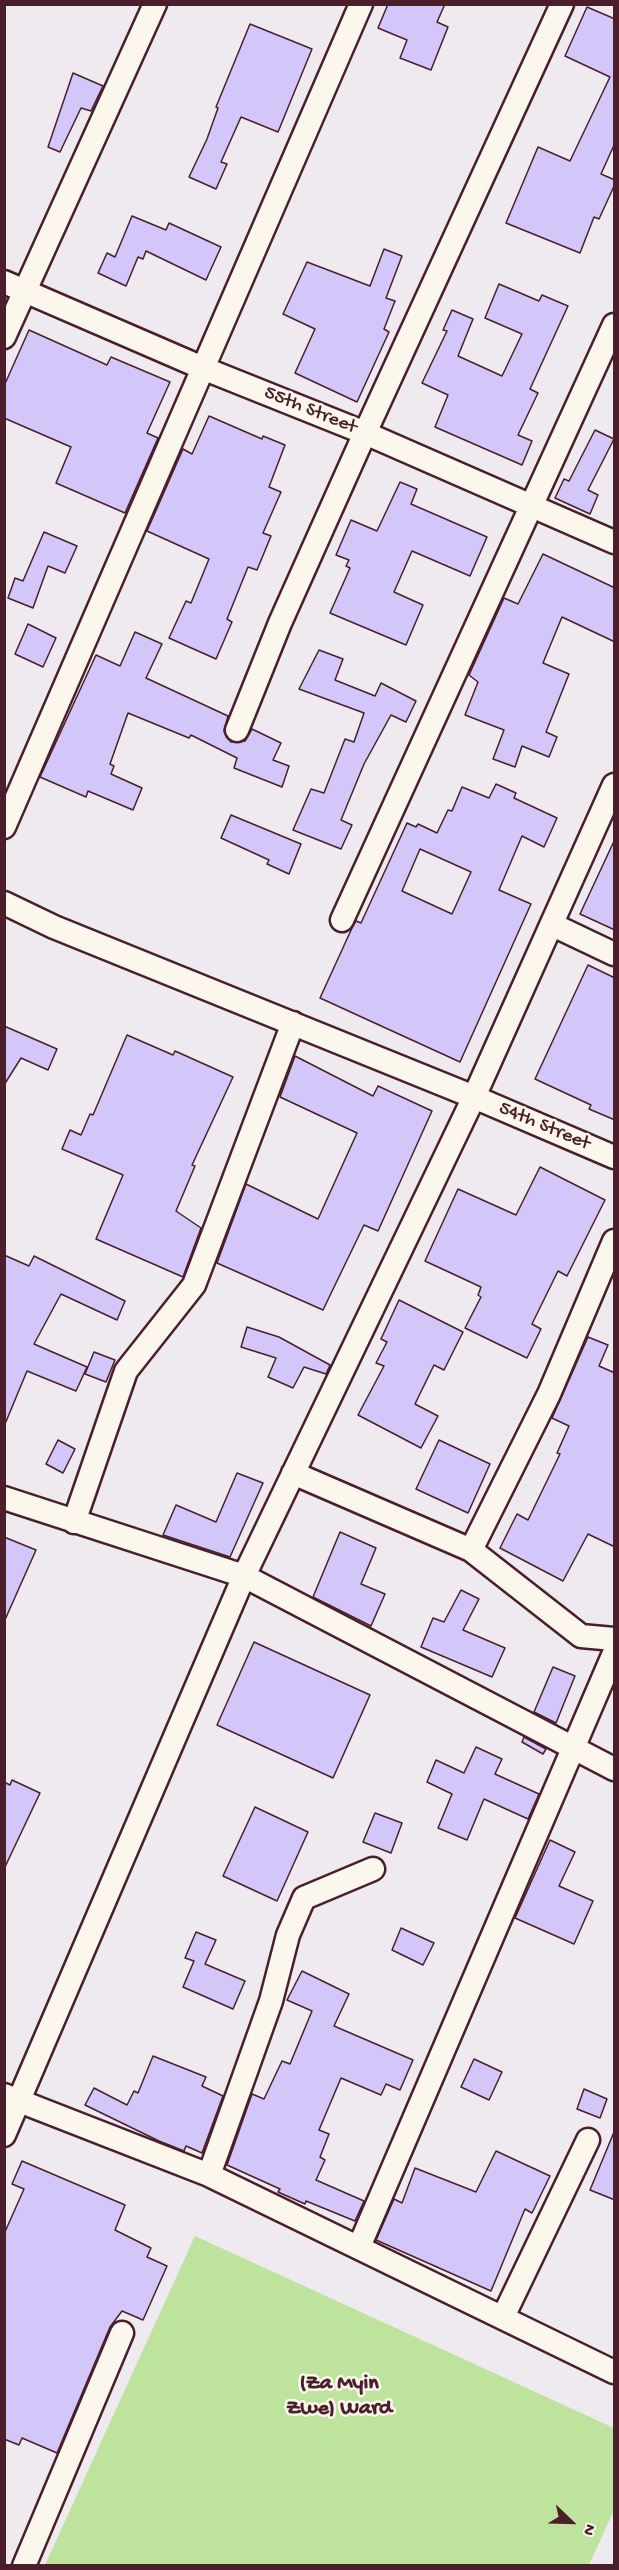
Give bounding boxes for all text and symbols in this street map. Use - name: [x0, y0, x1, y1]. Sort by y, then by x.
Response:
- street label: 55th Street: [260, 382, 360, 440]
- street label: 54th Street: [495, 1097, 593, 1157]
- district label: (Za Myin Zwe) Ward: [286, 2372, 392, 2424]
- north arrow: [541, 2492, 601, 2552]
- text: N: [577, 2521, 599, 2538]

